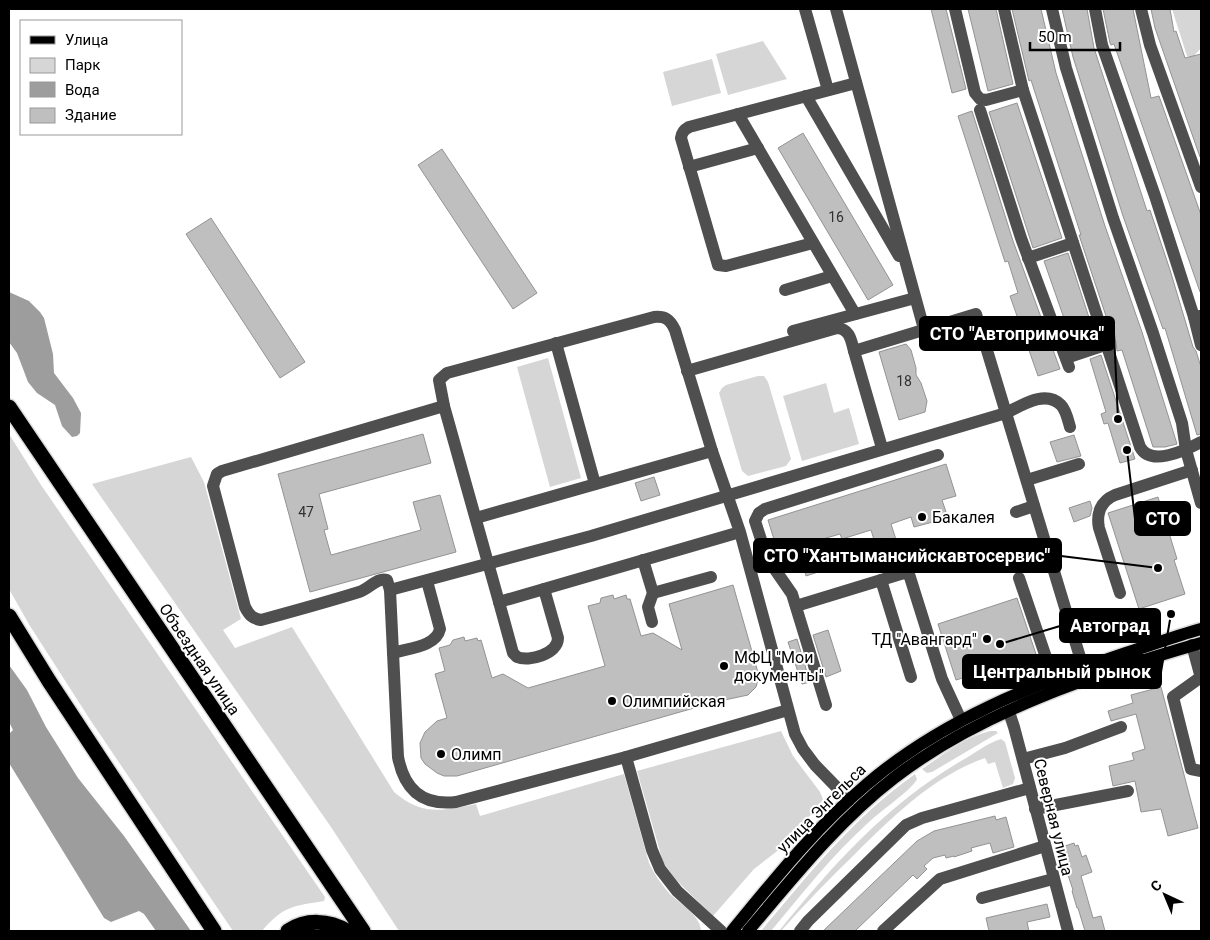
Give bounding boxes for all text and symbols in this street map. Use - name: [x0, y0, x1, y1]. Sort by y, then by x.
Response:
- legend: [20, 20, 182, 135]
- scale bar: [1030, 20, 1120, 52]
- text: 50 m: [1038, 28, 1072, 46]
- text: Улица: [65, 31, 108, 49]
- text: Парк: [65, 56, 100, 74]
- text: Вода: [65, 81, 100, 99]
- text: Здание: [65, 106, 116, 124]
- house number: 16: [828, 209, 844, 225]
- callout: СТО "Автопримочка": [920, 317, 1114, 350]
- text: СТО "Автопримочка": [930, 323, 1105, 344]
- house number: 18: [896, 373, 912, 389]
- callout: СТО: [1135, 502, 1190, 535]
- house number: 47: [298, 504, 314, 520]
- place label: Бакалея: [932, 508, 995, 527]
- text: СТО: [1146, 508, 1180, 529]
- marker: Бакалея: [916, 511, 928, 523]
- callout: СТО "Хантымансийскавтосервис": [754, 539, 1061, 572]
- text: СТО "Хантымансийскавтосервис": [764, 545, 1051, 566]
- street label: Объездная улица: [155, 600, 244, 719]
- callout: Автоград: [1060, 609, 1160, 642]
- text: Автоград: [1070, 615, 1151, 636]
- place label: ТД "Авангард": [871, 630, 977, 649]
- marker: ТД "Авангард": [981, 633, 993, 645]
- place label: МФЦ "Мои документы": [734, 648, 824, 685]
- callout: Центральный рынок: [963, 655, 1161, 688]
- marker: МФЦ "Мои документы": [718, 660, 730, 672]
- text: Центральный рынок: [973, 661, 1152, 682]
- place label: Олимпийская: [622, 692, 726, 711]
- marker: Олимпийская: [606, 695, 618, 707]
- place label: Олимп: [451, 745, 502, 764]
- marker: Олимп: [435, 748, 447, 760]
- street label: Северная улица: [1030, 757, 1077, 878]
- street label: улица Энгельса: [773, 760, 870, 857]
- north arrow: [1140, 870, 1190, 920]
- text: С: [1147, 877, 1165, 895]

